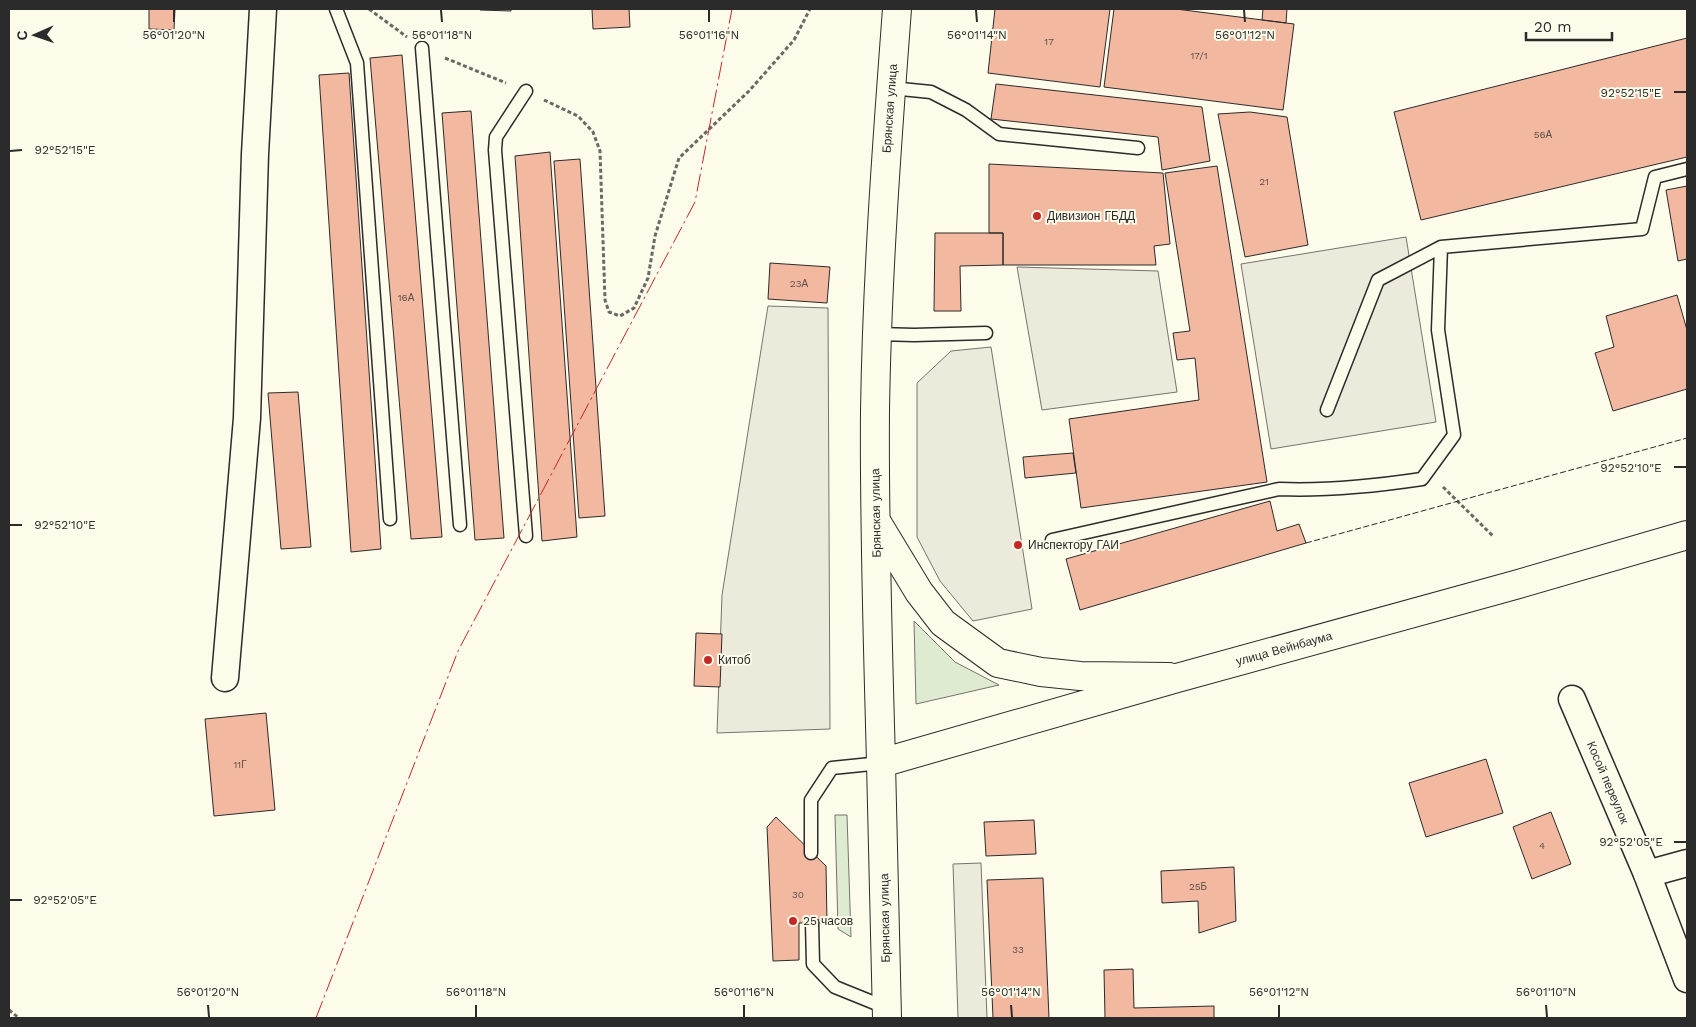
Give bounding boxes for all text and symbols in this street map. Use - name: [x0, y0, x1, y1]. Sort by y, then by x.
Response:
- north arrow: [10, 10, 60, 60]
- scale bar: [1526, 10, 1612, 42]
- text: 20 m: [1534, 18, 1572, 36]
- text: 56°01'20"N: [143, 28, 205, 42]
- text: 56°01'18"N: [412, 28, 472, 42]
- text: 56°01'16"N: [679, 28, 739, 42]
- text: 56°01'14"N: [947, 28, 1007, 42]
- text: 56°01'12"N: [1215, 28, 1275, 42]
- text: С: [14, 30, 30, 41]
- house number: 17: [1044, 36, 1054, 47]
- house number: 17/1: [1190, 50, 1208, 61]
- street label: Брянская улица: [880, 63, 900, 153]
- text: 92°52'15"E: [1601, 86, 1662, 100]
- house number: 56А: [1534, 129, 1553, 140]
- text: 92°52'15"E: [35, 143, 96, 157]
- house number: 21: [1259, 176, 1269, 187]
- place label: Дивизион ГБДД: [1047, 209, 1135, 223]
- marker: Дивизион ГБДД: [1031, 210, 1043, 222]
- house number: 23А: [790, 278, 808, 289]
- house number: 16А: [398, 292, 415, 303]
- text: 92°52'10"E: [1600, 461, 1662, 475]
- street label: Брянская улица: [868, 468, 884, 558]
- text: 92°52'10"E: [34, 518, 96, 532]
- place label: Инспектору ГАИ: [1028, 538, 1119, 552]
- marker: Инспектору ГАИ: [1012, 539, 1024, 551]
- street label: улица Вейнбаума: [1234, 629, 1334, 668]
- place label: Китоб: [718, 653, 751, 667]
- marker: Китоб: [702, 654, 714, 666]
- street label: Косой переулок: [1584, 739, 1632, 827]
- house number: 11Г: [233, 759, 247, 770]
- text: 92°52'05"E: [1599, 835, 1663, 849]
- house number: 4: [1539, 840, 1545, 851]
- street label: Брянская улица: [877, 873, 893, 963]
- house number: 25Б: [1189, 881, 1208, 892]
- house number: 30: [792, 889, 804, 900]
- text: 92°52'05"E: [33, 893, 97, 907]
- place label: 25 часов: [803, 914, 853, 928]
- marker: 25 часов: [787, 915, 799, 927]
- house number: 33: [1012, 944, 1024, 955]
- text: 56°01'20"N: [177, 985, 239, 999]
- text: 56°01'18"N: [446, 985, 506, 999]
- text: 56°01'16"N: [714, 985, 774, 999]
- text: 56°01'14"N: [981, 985, 1041, 999]
- text: 56°01'12"N: [1249, 985, 1309, 999]
- text: 56°01'10"N: [1516, 985, 1576, 999]

